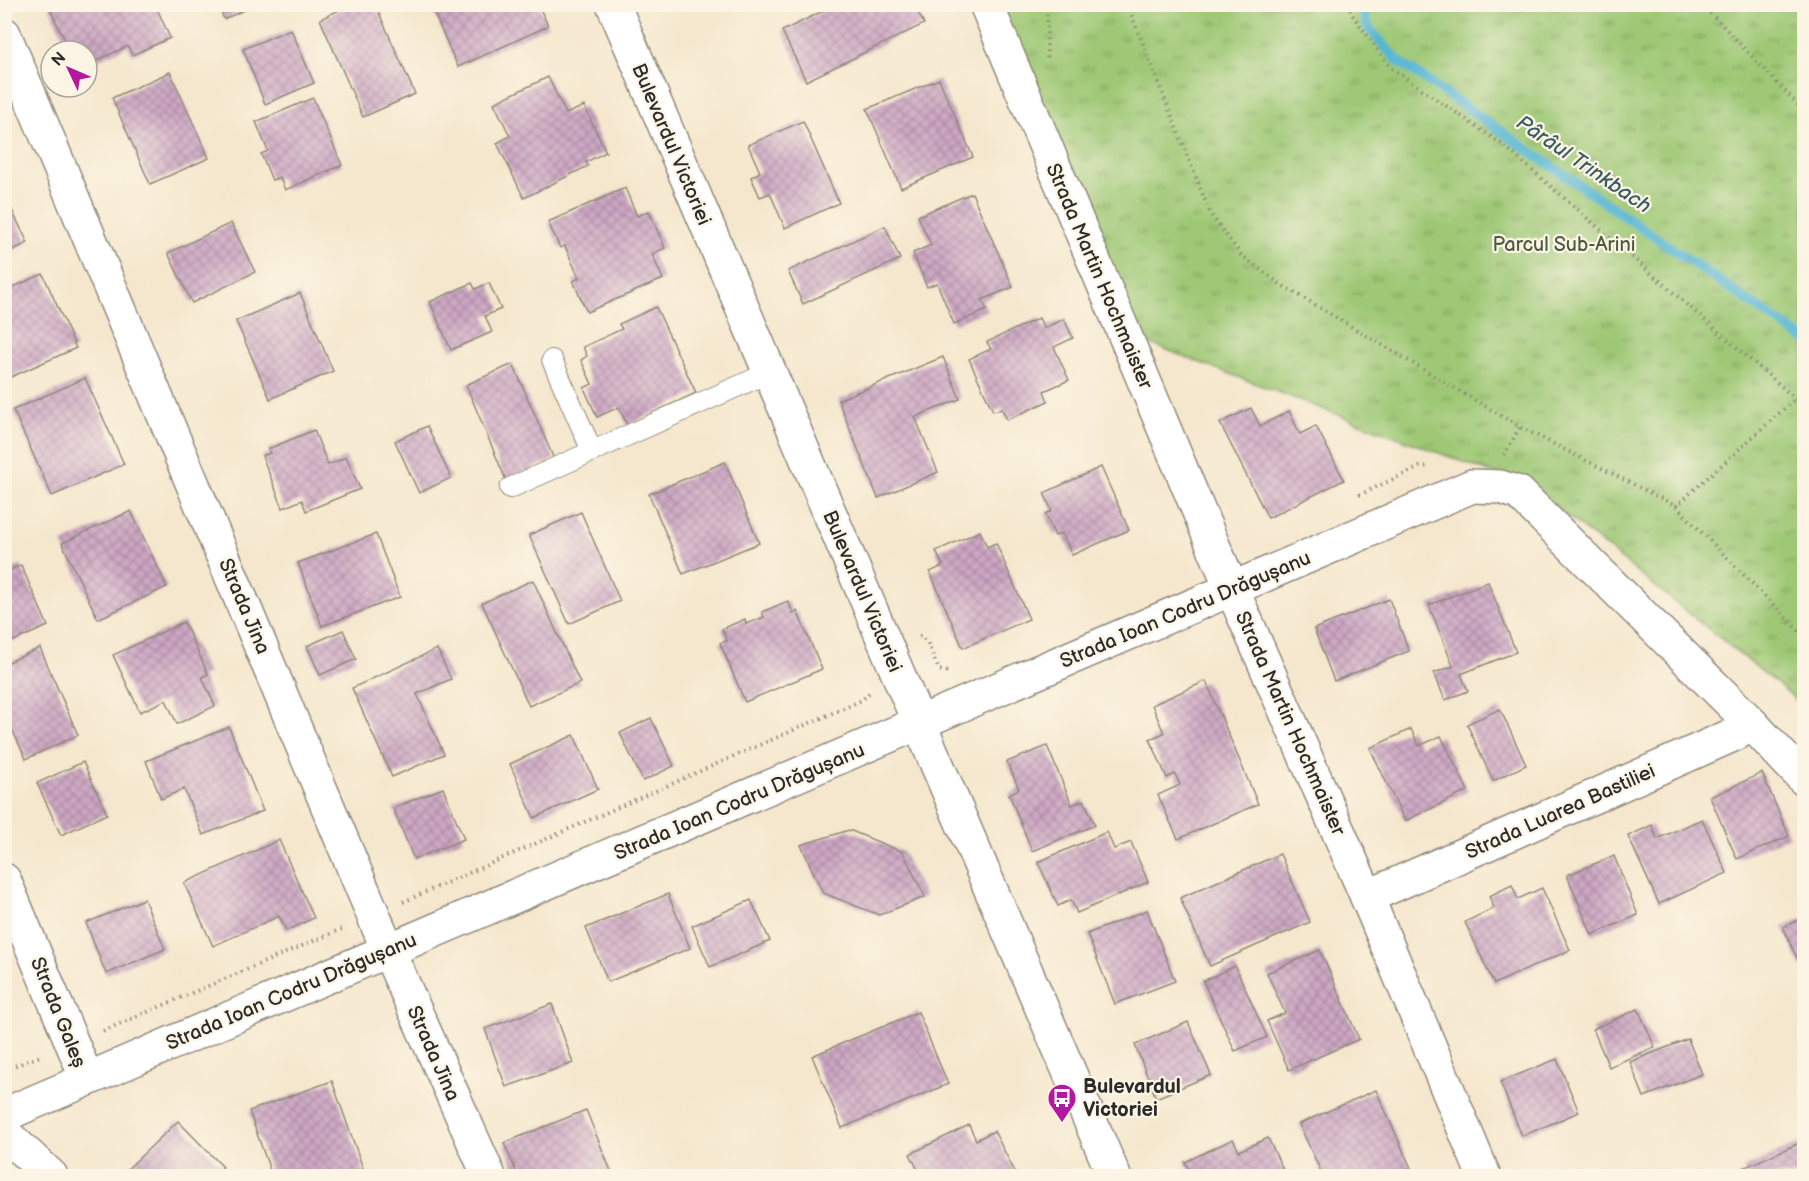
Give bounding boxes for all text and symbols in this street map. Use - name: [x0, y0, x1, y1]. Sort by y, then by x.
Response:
- north arrow: [39, 39, 99, 99]
- text: N: [48, 49, 70, 71]
- street label: Bulevardul Victoriei: [626, 60, 716, 229]
- water label: Pârâul Trinkbach: [1512, 110, 1656, 219]
- street label: Strada Martin Hochmaister: [1041, 160, 1158, 394]
- park label: Parcul Sub-Arini: [1493, 233, 1635, 257]
- street label: Bulevardul Victoriei: [817, 507, 907, 676]
- street label: Strada Ioan Codru Drăgușanu: [1056, 546, 1314, 674]
- street label: Strada Jina: [213, 555, 275, 658]
- street label: Strada Martin Hochmaister: [1230, 608, 1351, 840]
- street label: Strada Ioan Codru Drăgușanu: [610, 738, 868, 866]
- street label: Strada Luarea Bastiliei: [1462, 759, 1659, 865]
- street label: Strada Ioan Codru Drăgușanu: [162, 928, 420, 1056]
- street label: Strada Galeș: [25, 954, 91, 1071]
- street label: Strada Jina: [401, 1002, 465, 1105]
- place label: Bulevardul Victoriei: [1083, 1075, 1181, 1122]
- bus stop icon: Bulevardul Victoriei: [1046, 1082, 1078, 1124]

